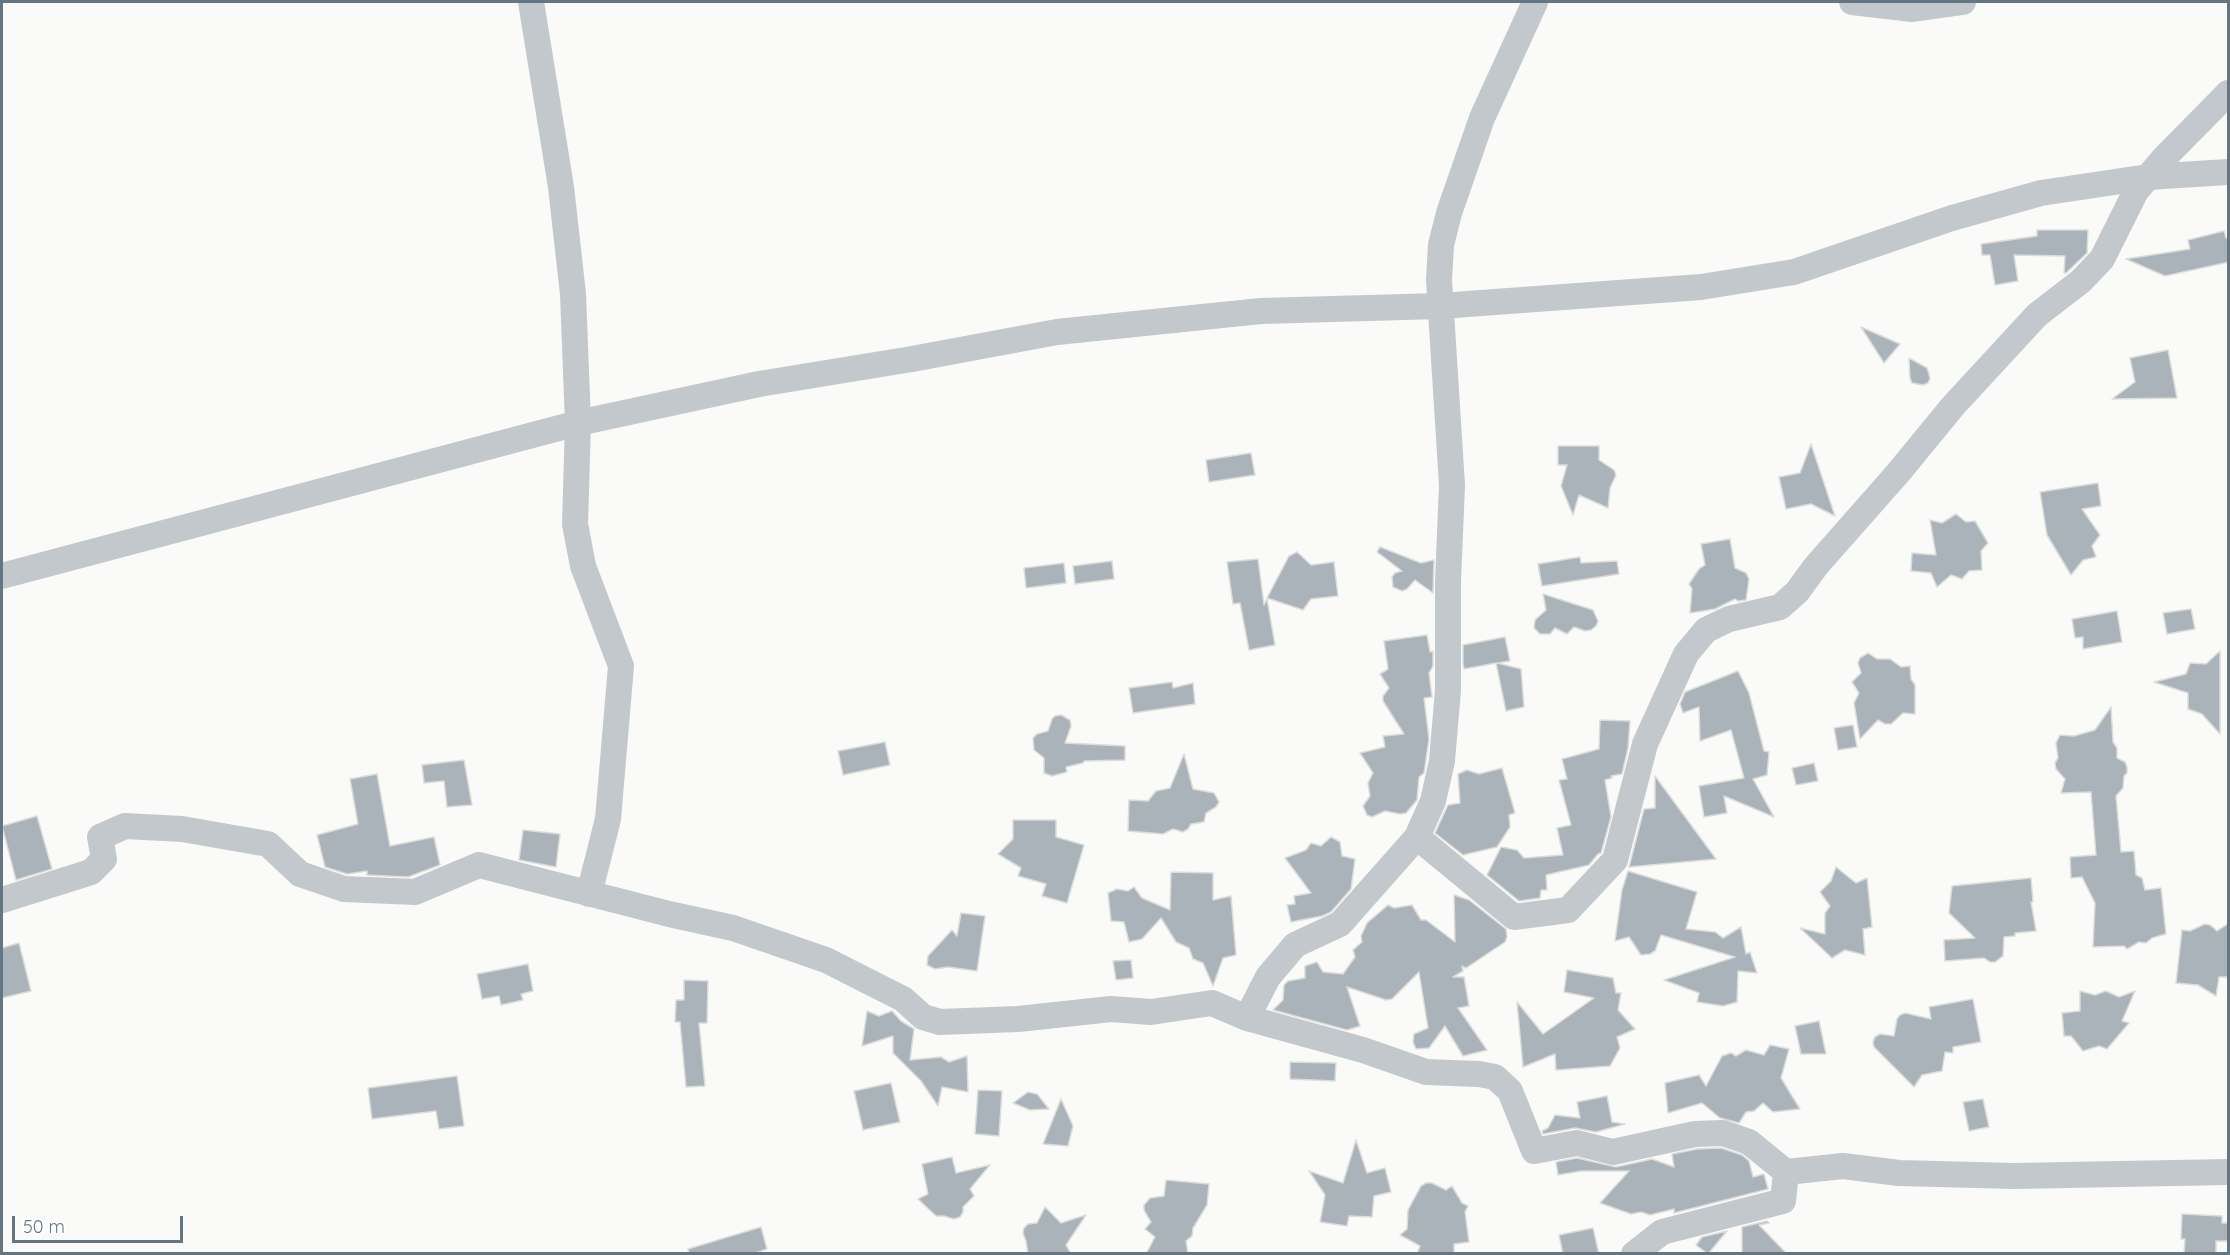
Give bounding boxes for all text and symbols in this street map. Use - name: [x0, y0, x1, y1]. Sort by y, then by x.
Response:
- scale bar: [15, 1204, 186, 1242]
- text: 50 m: [23, 1215, 65, 1238]

